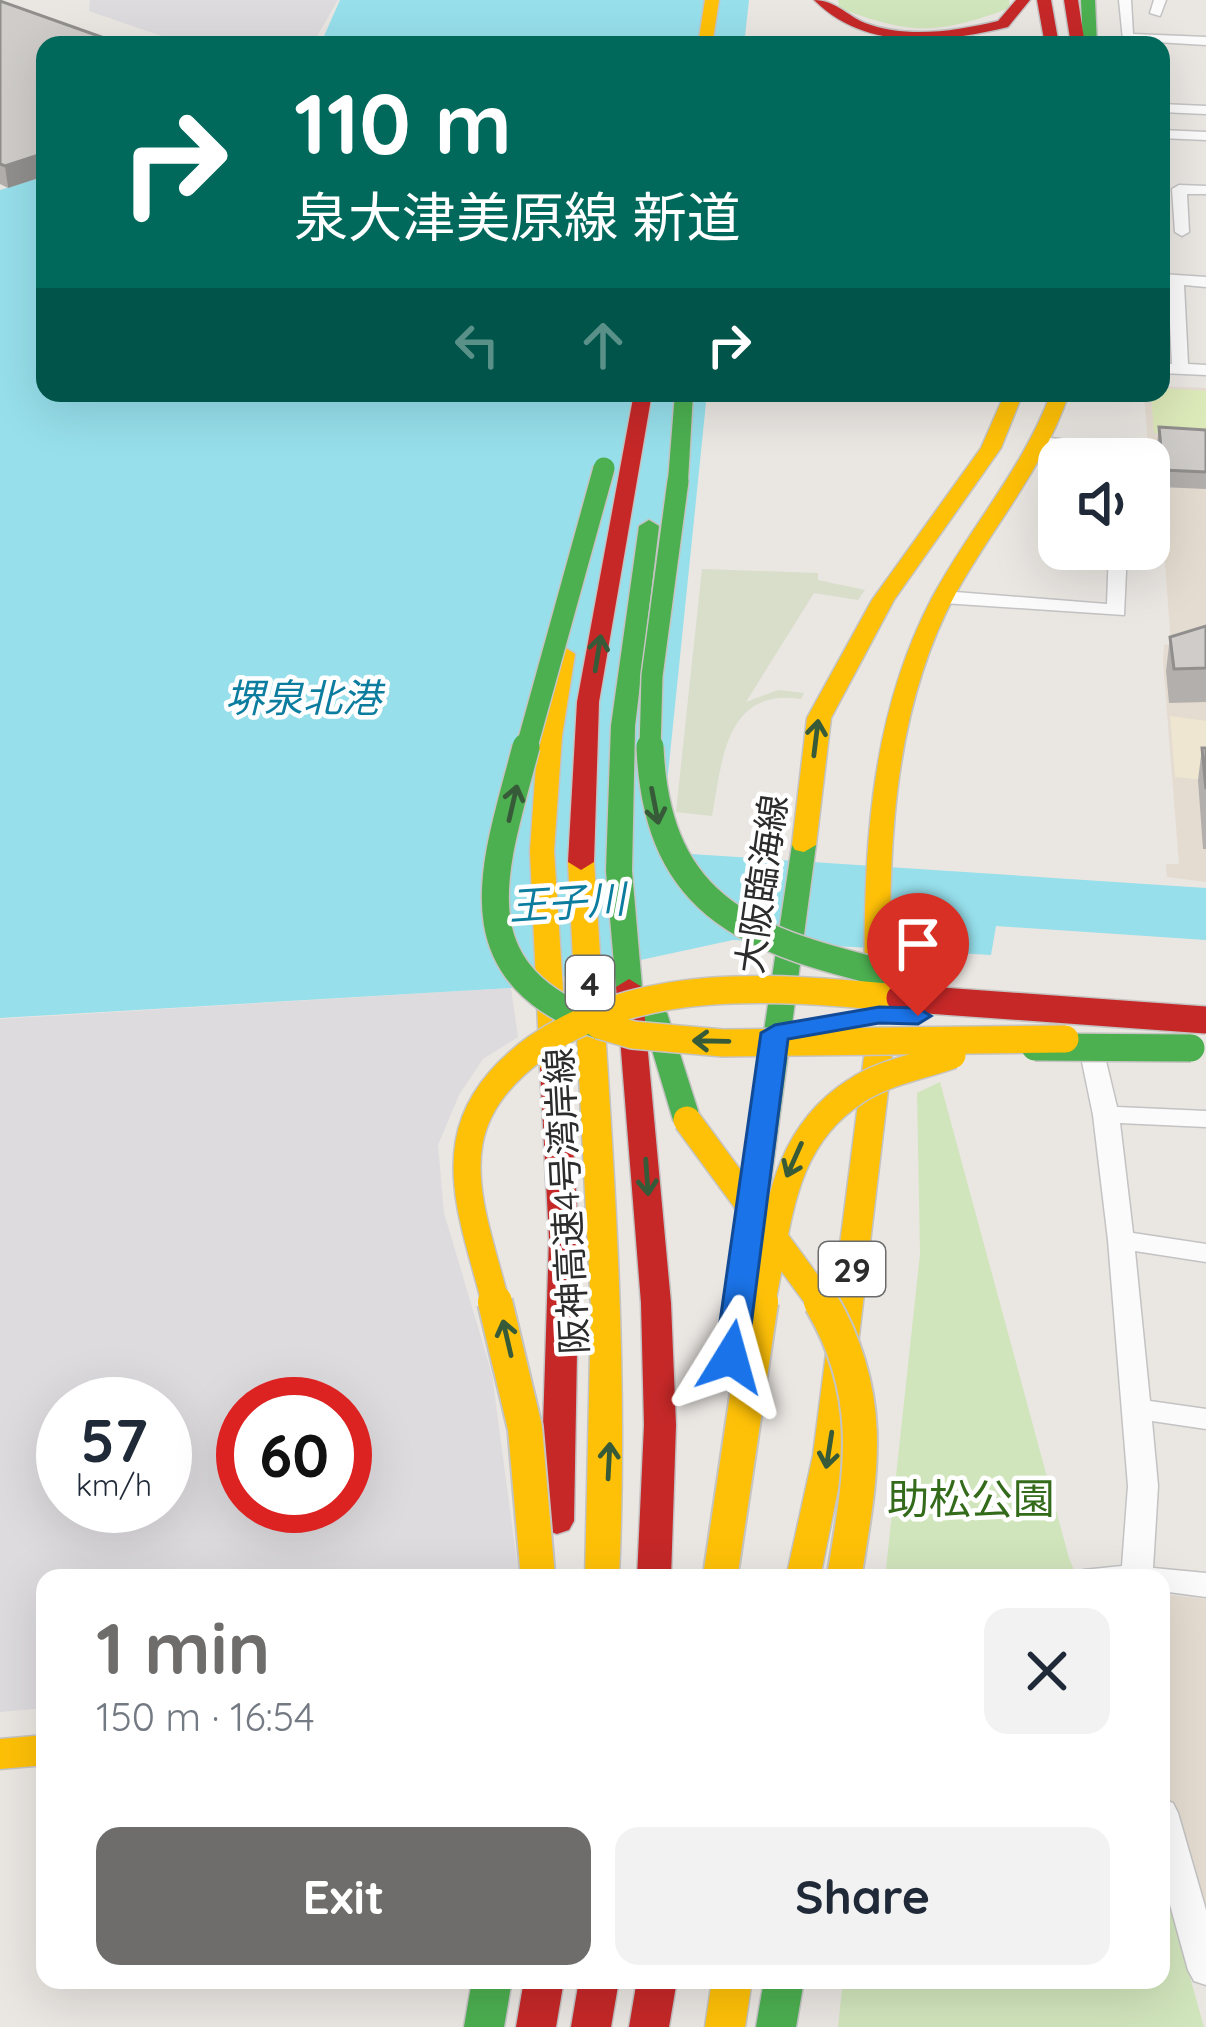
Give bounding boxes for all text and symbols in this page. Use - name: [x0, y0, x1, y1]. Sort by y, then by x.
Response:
- text: 110 m: [294, 70, 512, 175]
- icon: right: [96, 84, 252, 240]
- text: 泉大津美原線 新道: [294, 183, 741, 251]
- icon: left: [444, 312, 510, 378]
- icon: ahead: [570, 312, 636, 378]
- icon: right: [696, 312, 762, 378]
- map controls: [1038, 438, 1170, 570]
- button: sound: [1038, 438, 1170, 570]
- one-way arrow: [587, 635, 610, 674]
- water label: 堺泉北港: [225, 673, 386, 722]
- one-way arrow: [806, 719, 828, 758]
- one-way arrow: [502, 785, 525, 823]
- one-way arrow: [645, 786, 667, 825]
- street label: 大阪臨海線: [726, 792, 796, 976]
- water label: 王子川: [507, 873, 631, 931]
- pin: [867, 893, 969, 1016]
- icon: arrive: [885, 911, 951, 977]
- road number: 4: [566, 956, 614, 1010]
- one-way arrow: [692, 1030, 731, 1053]
- street label: 阪神高速4号湾岸線: [535, 1047, 597, 1355]
- one-way arrow: [782, 1141, 804, 1177]
- one-way arrow: [635, 1157, 658, 1196]
- road number: 29: [819, 1242, 885, 1296]
- position arrow: [668, 1294, 794, 1420]
- one-way arrow: [494, 1319, 517, 1357]
- speed limit sign: 60: [216, 1377, 372, 1533]
- text: 57: [80, 1402, 148, 1477]
- one-way arrow: [817, 1429, 840, 1468]
- one-way arrow: [598, 1442, 621, 1481]
- text: km/h: [76, 1466, 152, 1504]
- park label: 助松公園: [887, 1472, 1055, 1525]
- text: 1 min: [96, 1602, 270, 1692]
- button: close: [984, 1608, 1110, 1734]
- text: 150 m · 16:54: [96, 1692, 315, 1741]
- button: Exit: [96, 1827, 591, 1965]
- button: Share: [615, 1827, 1110, 1965]

